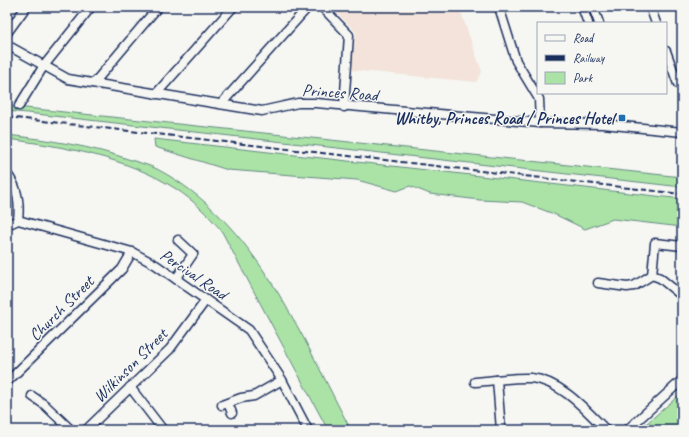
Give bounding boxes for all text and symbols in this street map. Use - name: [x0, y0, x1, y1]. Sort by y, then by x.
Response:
- legend: [537, 22, 667, 94]
- text: Road: [573, 30, 595, 46]
- text: Railway: [573, 50, 605, 66]
- text: Park: [573, 70, 594, 86]
- street label: Princes Road: [301, 79, 382, 106]
- place label: Whitby, Princes Road / Princes Hotel: [395, 108, 617, 129]
- marker: Whitby, Princes Road / Princes Hotel: [617, 113, 627, 123]
- street label: Percival Road: [156, 244, 234, 306]
- street label: Church Street: [24, 270, 100, 345]
- street label: Wilkinson Street: [89, 322, 173, 407]

